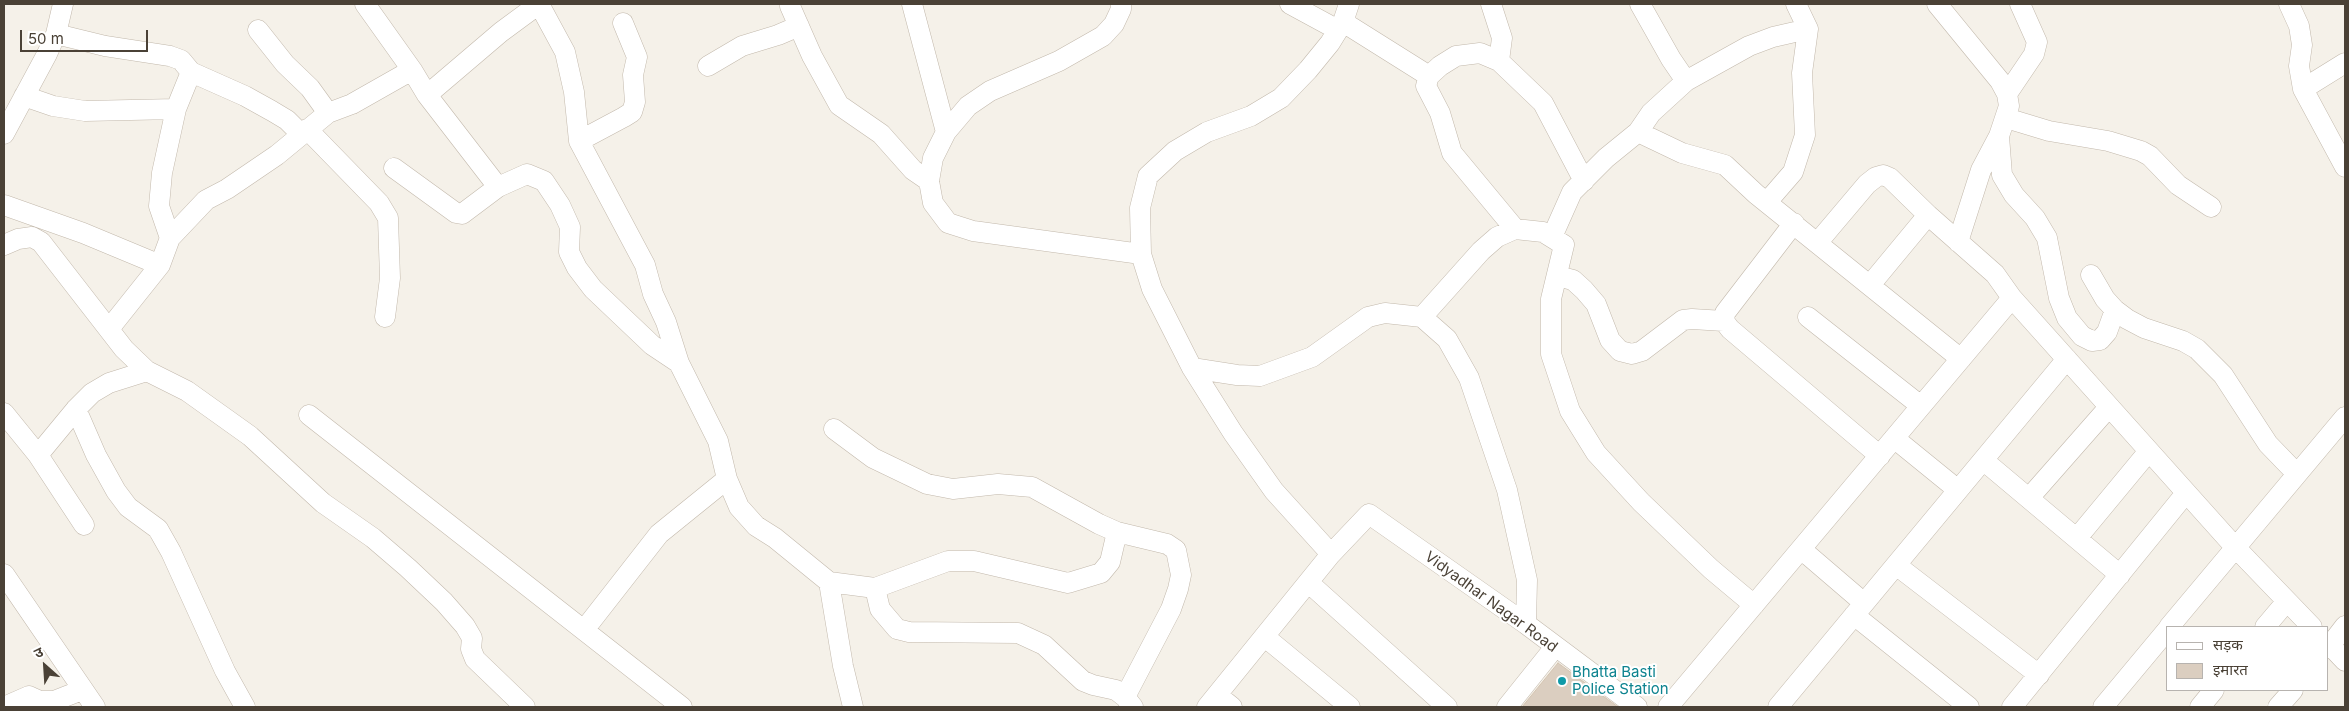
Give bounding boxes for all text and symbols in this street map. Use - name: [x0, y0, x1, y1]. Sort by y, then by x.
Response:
- scale bar: [22, 20, 150, 52]
- text: 50 m: [28, 29, 64, 48]
- street label: Vidyadhar Nagar Road: [1421, 548, 1561, 656]
- legend: [2166, 626, 2329, 691]
- text: सड़क: [2213, 635, 2243, 654]
- north arrow: [20, 641, 70, 691]
- text: उ: [31, 643, 46, 662]
- text: इमारत: [2213, 660, 2248, 679]
- place label: Bhatta Basti Police Station: [1572, 663, 1669, 698]
- marker: Bhatta Basti Police Station: [1556, 675, 1568, 687]

